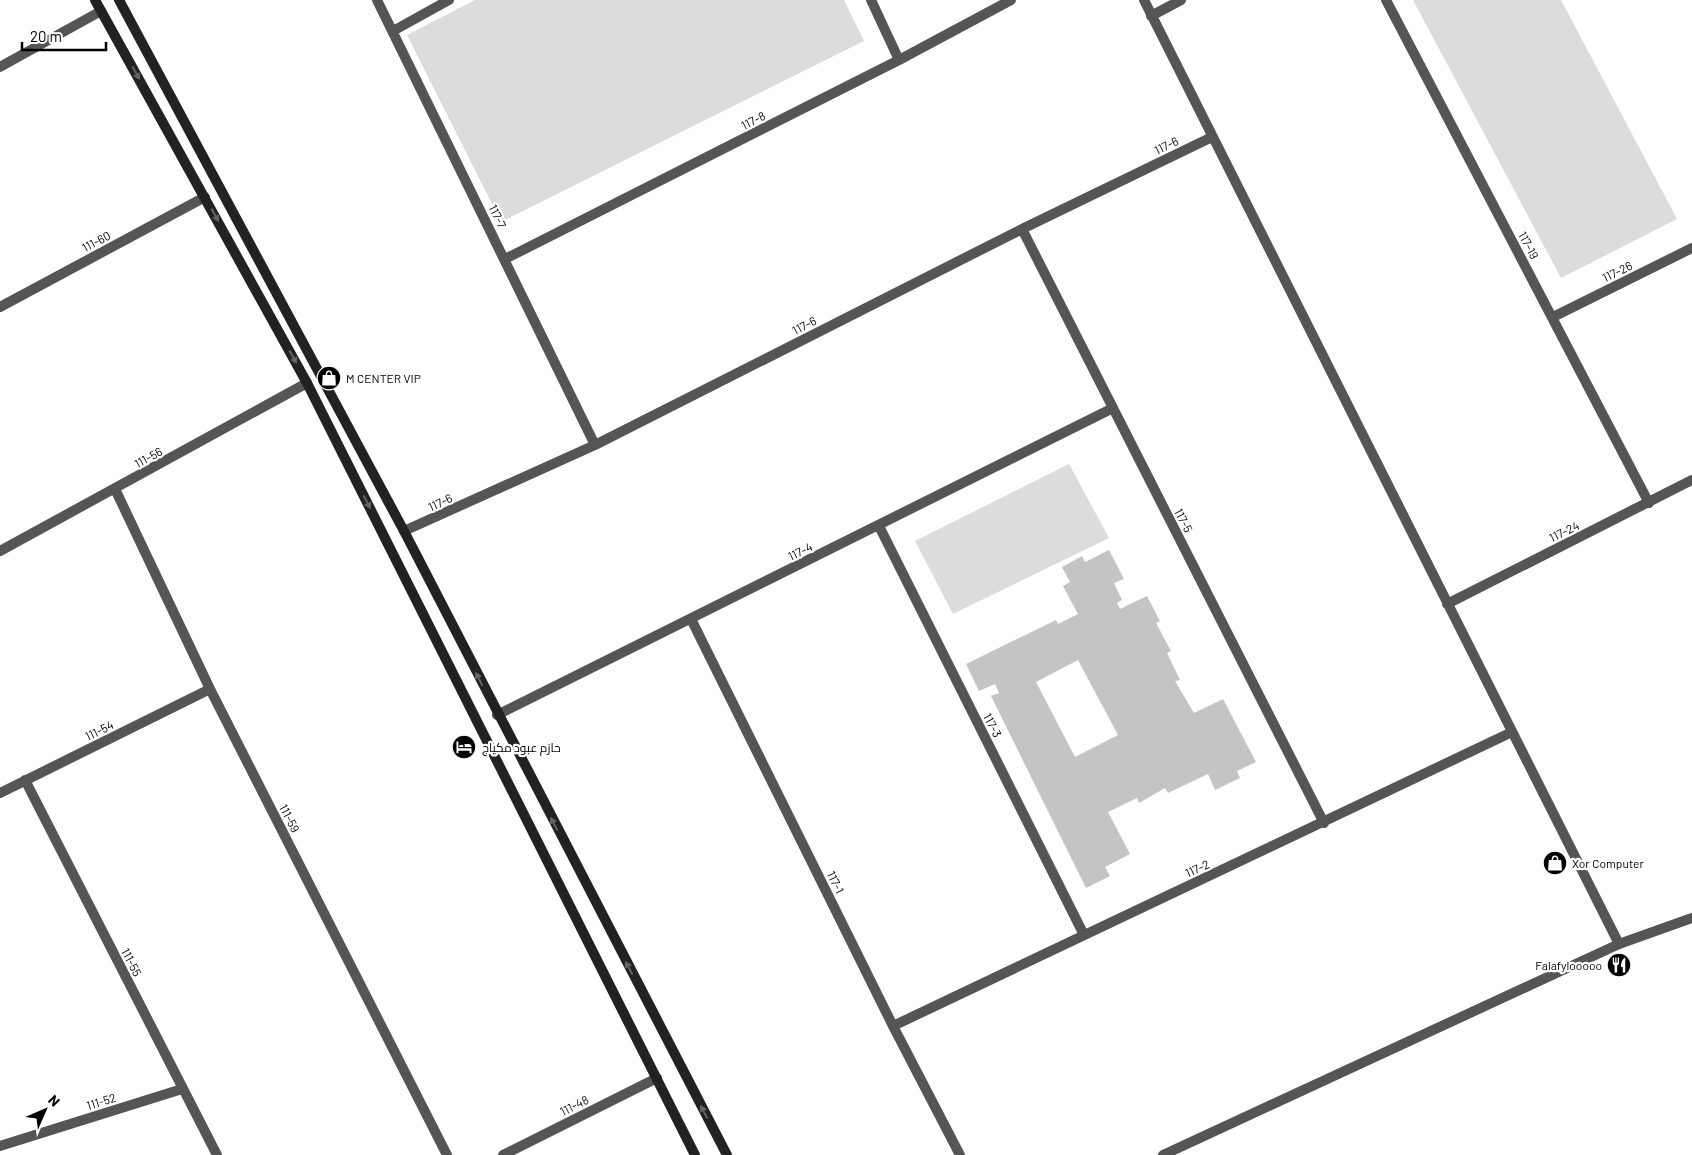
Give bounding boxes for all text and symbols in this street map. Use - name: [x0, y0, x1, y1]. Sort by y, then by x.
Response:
- scale bar: [22, 20, 106, 52]
- text: 20 m: [30, 27, 62, 45]
- one-way arrow: [131, 66, 140, 80]
- street label: 117-8: [739, 108, 767, 132]
- street label: 117-6: [1152, 133, 1180, 157]
- street label: 117-7: [486, 202, 510, 230]
- one-way arrow: [211, 208, 219, 222]
- street label: 111-60: [79, 228, 113, 254]
- street label: 117-19: [1516, 229, 1542, 261]
- street label: 117-26: [1600, 258, 1634, 284]
- street label: 117-6: [790, 313, 818, 337]
- one-way arrow: [289, 350, 297, 365]
- shop icon: M CENTER VIP: [316, 365, 342, 391]
- place label: M CENTER VIP: [346, 371, 421, 385]
- street label: 111-56: [132, 444, 164, 470]
- street label: 117-6: [426, 490, 454, 514]
- one-way arrow: [363, 495, 371, 509]
- street label: 117-5: [1172, 506, 1196, 534]
- street label: 117-24: [1547, 518, 1581, 544]
- street label: 117-4: [785, 539, 815, 563]
- one-way arrow: [475, 672, 483, 686]
- street label: 117-3: [981, 711, 1005, 739]
- street label: 111-54: [82, 717, 116, 743]
- hotel icon: حازم عبود مكياج: [451, 734, 477, 760]
- place label: حازم عبود مكياج: [482, 740, 561, 756]
- street label: 111-59: [277, 802, 303, 834]
- one-way arrow: [550, 816, 558, 831]
- shop icon: Xor Computer: [1542, 850, 1568, 876]
- street label: 117-2: [1183, 856, 1211, 880]
- place label: Xor Computer: [1572, 856, 1645, 870]
- street label: 117-1: [825, 869, 847, 895]
- street label: 111-55: [119, 946, 145, 978]
- restaurant icon: Falafylooooo: [1606, 952, 1632, 978]
- place label: Falafylooooo: [1535, 958, 1602, 972]
- one-way arrow: [625, 960, 633, 975]
- north arrow: [20, 1085, 70, 1135]
- street label: 111-52: [85, 1090, 117, 1112]
- text: N: [45, 1091, 64, 1110]
- street label: 111-48: [557, 1092, 591, 1118]
- one-way arrow: [700, 1105, 708, 1119]

